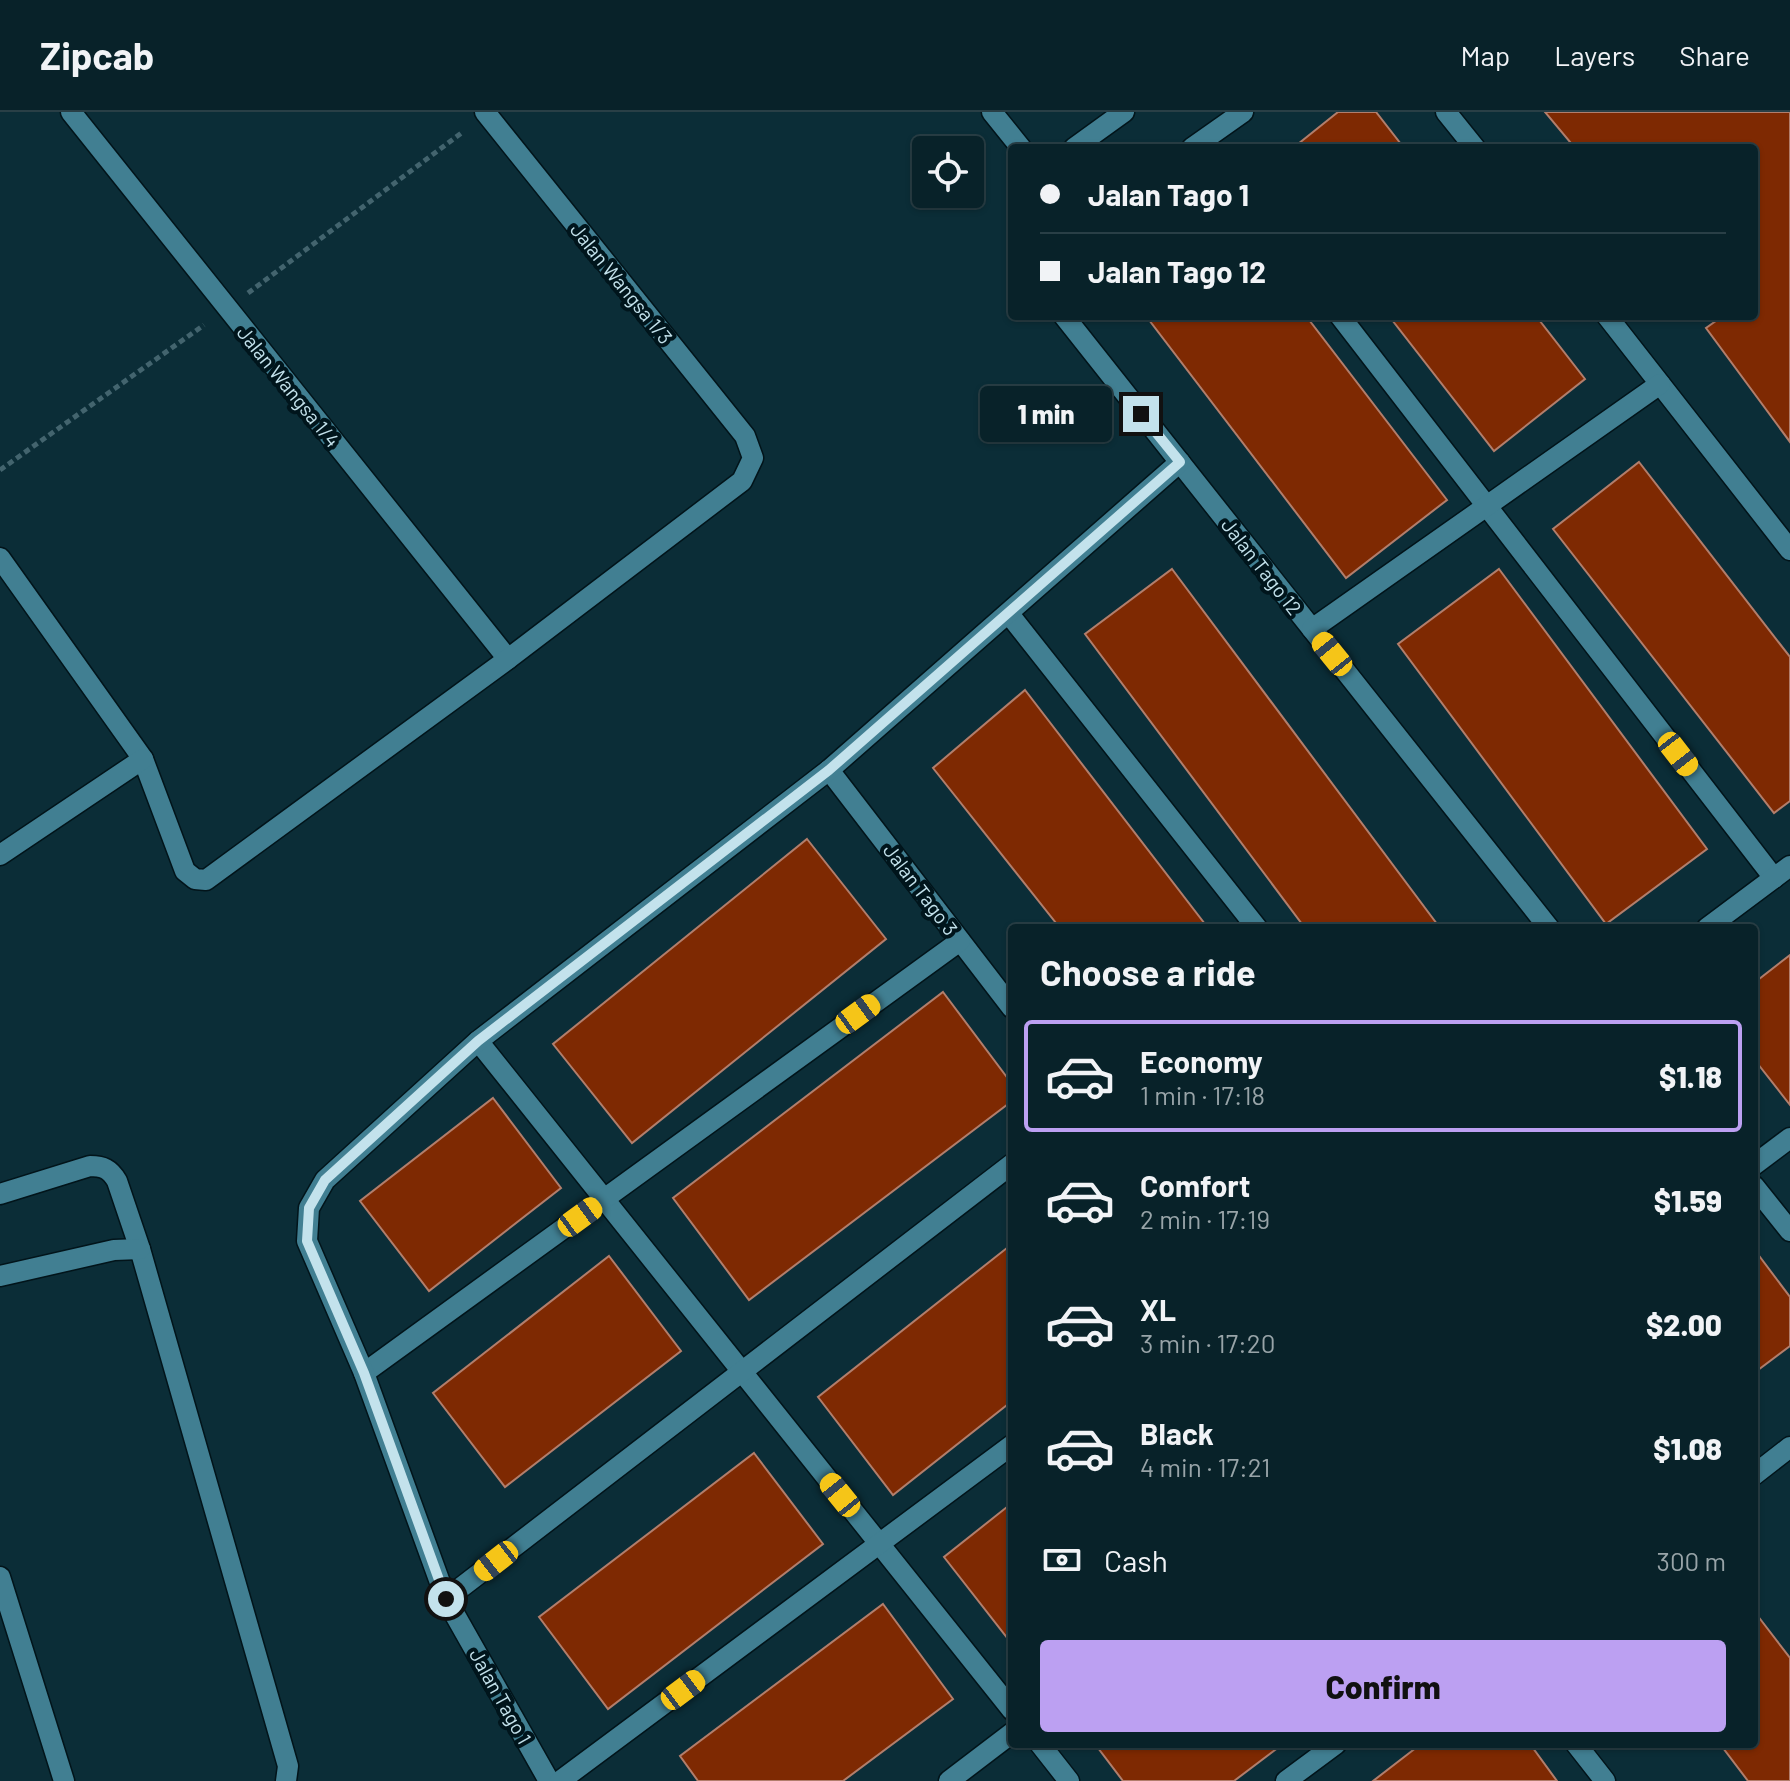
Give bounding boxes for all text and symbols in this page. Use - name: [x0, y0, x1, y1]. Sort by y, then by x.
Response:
- text: Zipcab: [40, 32, 154, 78]
- text: Map: [1460, 38, 1510, 72]
- text: Layers: [1554, 38, 1635, 72]
- text: Share: [1679, 38, 1750, 72]
- map controls: [912, 136, 984, 208]
- button: locate: [912, 136, 984, 208]
- text: Jalan Tago 1: [1088, 176, 1249, 212]
- street label: Jalan Wangsa 1/3: [566, 218, 678, 348]
- text: Jalan Tago 12: [1088, 253, 1266, 289]
- street label: Jalan Wangsa 1/4: [233, 320, 345, 452]
- callout: 1 min: [981, 386, 1113, 442]
- route end: [1123, 396, 1159, 432]
- text: 1 min: [1017, 398, 1075, 429]
- street label: Jalan Tago 12: [1217, 513, 1307, 619]
- car: [1308, 628, 1356, 680]
- car: [1654, 728, 1702, 780]
- street label: Jalan Tago 3: [879, 838, 963, 940]
- text: Choose a ride: [1040, 950, 1256, 993]
- car: [832, 990, 884, 1038]
- icon: car: [1044, 1040, 1116, 1112]
- text: Economy: [1140, 1043, 1263, 1079]
- text: $1.18: [1659, 1058, 1722, 1094]
- text: 1 min · 17:18: [1140, 1079, 1265, 1110]
- icon: car: [1044, 1164, 1116, 1236]
- text: Comfort: [1140, 1167, 1250, 1203]
- text: $1.59: [1654, 1182, 1722, 1218]
- car: [554, 1193, 606, 1241]
- text: 2 min · 17:19: [1140, 1203, 1270, 1234]
- icon: car: [1044, 1288, 1116, 1360]
- text: XL: [1140, 1291, 1176, 1327]
- text: $2.00: [1646, 1306, 1722, 1342]
- text: 3 min · 17:20: [1140, 1327, 1275, 1358]
- icon: car: [1044, 1412, 1116, 1484]
- text: Black: [1140, 1415, 1214, 1451]
- text: $1.08: [1653, 1430, 1722, 1466]
- text: 4 min · 17:21: [1140, 1451, 1270, 1482]
- car: [816, 1469, 864, 1521]
- car: [470, 1537, 522, 1585]
- icon: cash: [1040, 1538, 1084, 1582]
- text: Cash: [1104, 1542, 1168, 1578]
- text: 300 m: [1657, 1545, 1726, 1576]
- route start: [428, 1581, 464, 1617]
- button: Confirm: [1040, 1640, 1726, 1732]
- street label: Jalan Tago 1: [465, 1644, 537, 1748]
- car: [657, 1666, 709, 1714]

